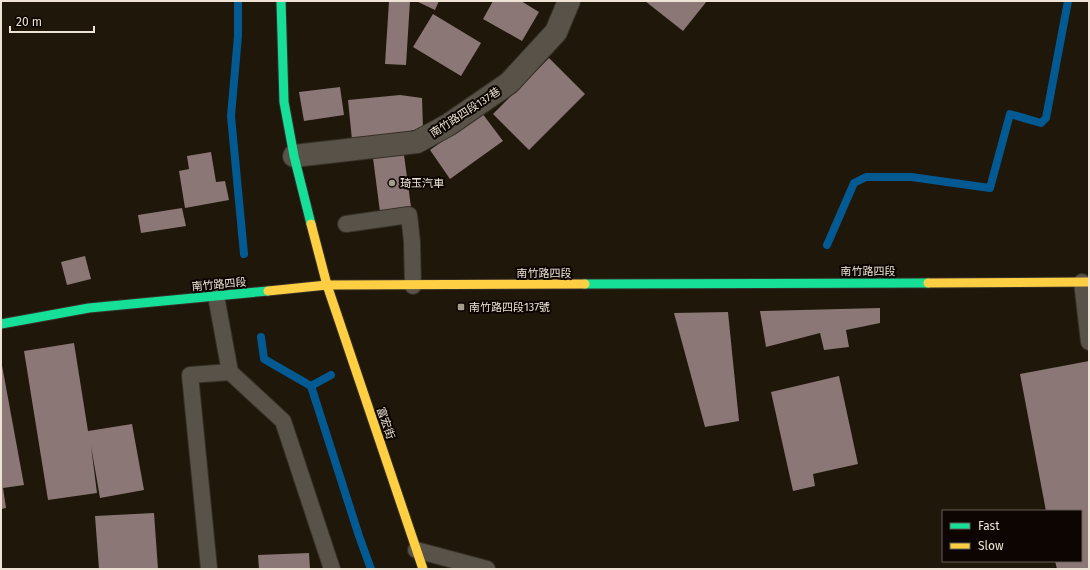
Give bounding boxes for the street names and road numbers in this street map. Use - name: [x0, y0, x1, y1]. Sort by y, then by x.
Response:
- street label: 南竹路四段137巷: [428, 85, 503, 140]
- street label: 南竹路四段: [841, 265, 896, 278]
- street label: 南竹路四段: [517, 267, 572, 280]
- street label: 南竹路四段: [191, 276, 247, 293]
- street label: 富宏街: [374, 405, 397, 441]

